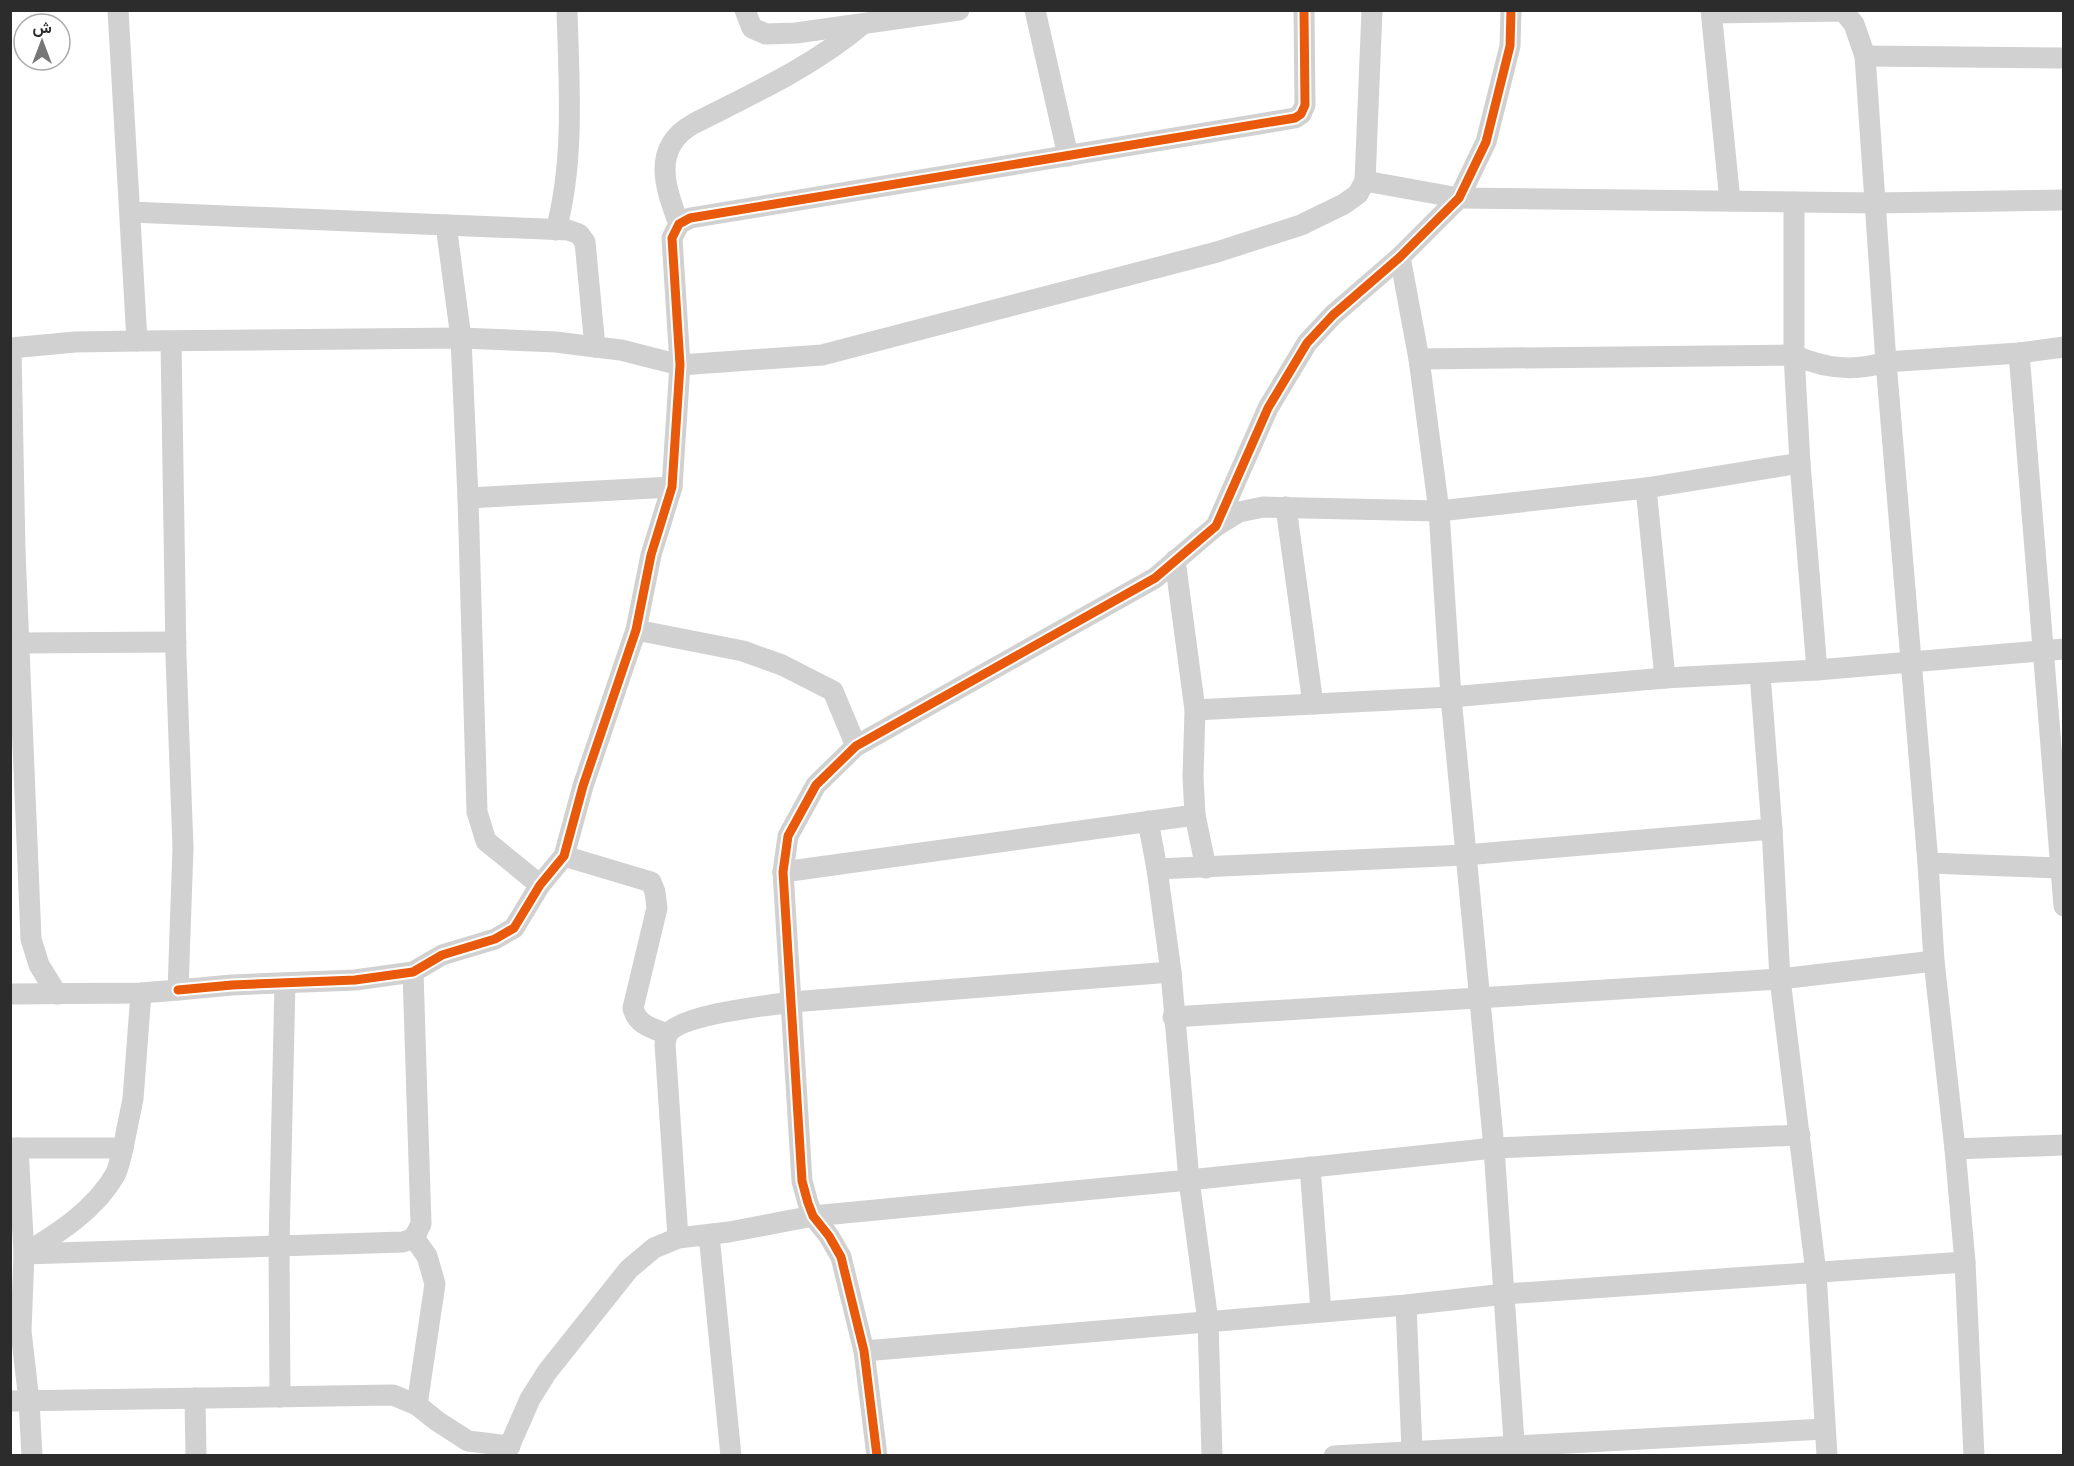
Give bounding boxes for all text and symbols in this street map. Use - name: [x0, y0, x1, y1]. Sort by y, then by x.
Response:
- north arrow: [12, 12, 72, 72]
- text: ش: [32, 17, 52, 38]

